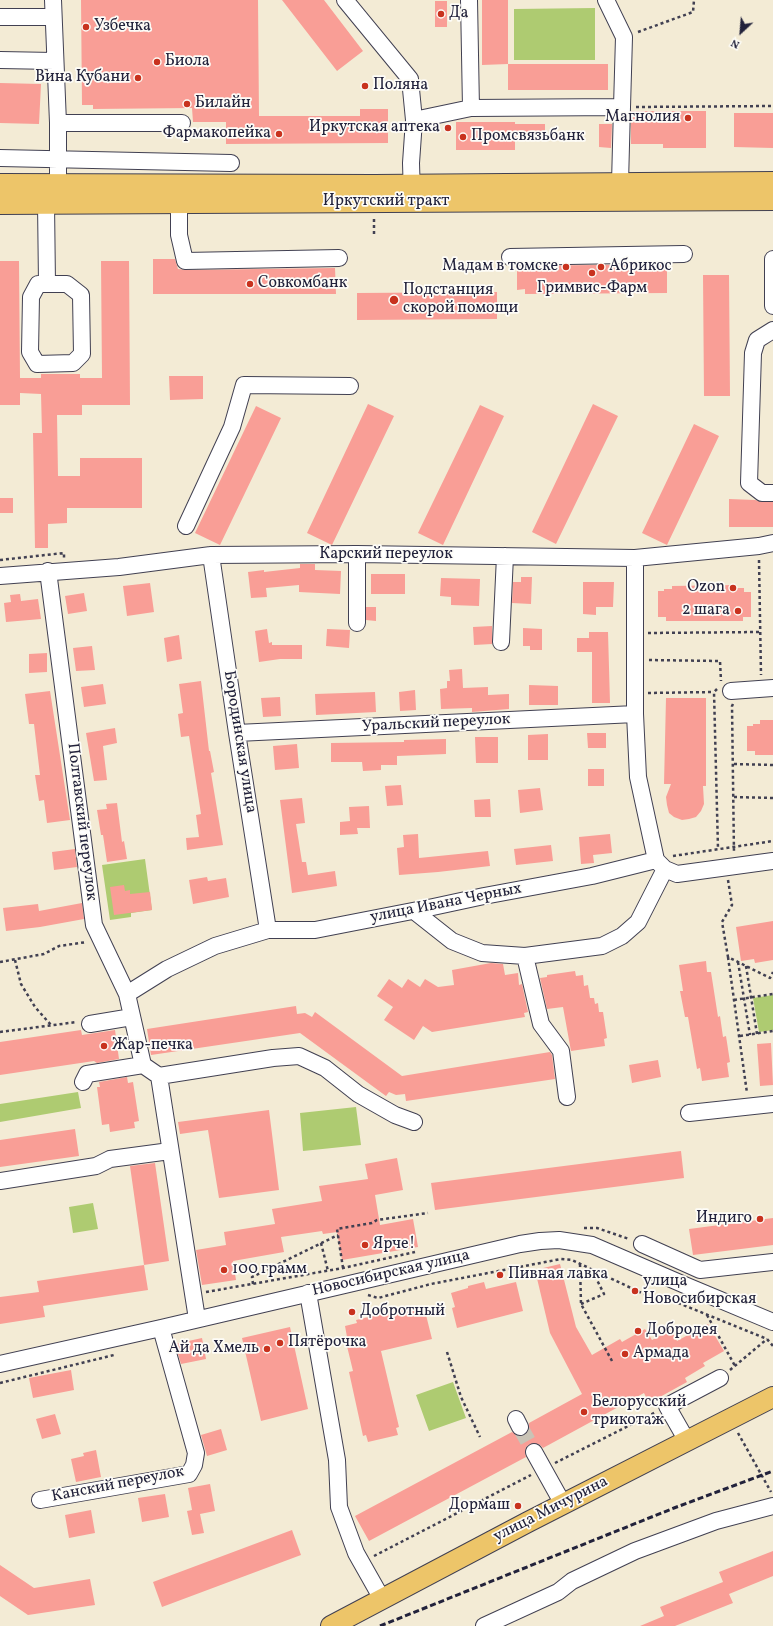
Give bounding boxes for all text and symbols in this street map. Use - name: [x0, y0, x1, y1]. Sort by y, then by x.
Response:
- place label: Да: [449, 4, 469, 24]
- marker: Да: [436, 9, 446, 19]
- north arrow: [721, 12, 761, 52]
- place label: Узбечка: [94, 17, 151, 37]
- marker: Узбечка: [81, 22, 91, 32]
- text: N: [729, 35, 742, 52]
- place label: Биола: [165, 52, 210, 72]
- marker: Биола: [152, 57, 162, 67]
- place label: Вина Кубани: [35, 68, 130, 88]
- marker: Вина Кубани: [133, 73, 143, 83]
- place label: Поляна: [373, 76, 428, 96]
- marker: Поляна: [360, 81, 370, 91]
- place label: Билайн: [195, 94, 251, 114]
- marker: Билайн: [182, 99, 192, 109]
- place label: Магнолия: [605, 108, 680, 128]
- marker: Магнолия: [683, 113, 693, 123]
- place label: Иркутская аптека: [309, 118, 440, 138]
- marker: Иркутская аптека: [443, 123, 453, 133]
- place label: Фармакопейка: [163, 124, 271, 144]
- place label: Промсвязьбанк: [471, 127, 584, 147]
- marker: Фармакопейка: [274, 129, 284, 139]
- marker: Промсвязьбанк: [458, 132, 468, 142]
- street label: Иркутский тракт: [323, 192, 449, 212]
- place label: Мадам в томске: [442, 257, 558, 277]
- place label: Абрикос: [609, 257, 672, 277]
- marker: Мадам в томске: [561, 262, 571, 272]
- marker: Абрикос: [596, 262, 606, 272]
- marker: Гримвис-Фарм: [587, 268, 597, 278]
- place label: Совкомбанк: [258, 274, 347, 294]
- marker: Совкомбанк: [245, 279, 255, 289]
- place label: Гримвис-Фарм: [537, 279, 647, 299]
- place label: Подстанция скорой помощи: [403, 281, 518, 319]
- marker: Подстанция скорой помощи: [388, 294, 400, 306]
- street label: Карский переулок: [319, 545, 453, 565]
- place label: Ozon: [687, 578, 725, 598]
- marker: Ozon: [728, 583, 738, 593]
- place label: 2 шага: [682, 601, 730, 621]
- marker: 2 шага: [733, 606, 743, 616]
- street label: Бородинская улица: [218, 669, 260, 815]
- street label: Уральский переулок: [361, 711, 511, 737]
- street label: Полтавский переулок: [62, 742, 100, 902]
- street label: улица Ивана Черных: [369, 880, 523, 928]
- place label: Жар-печка: [112, 1036, 193, 1056]
- marker: Жар-печка: [99, 1041, 109, 1051]
- place label: Индиго: [696, 1209, 752, 1229]
- marker: Индиго: [755, 1214, 765, 1224]
- place label: Ярче!: [373, 1235, 415, 1255]
- marker: Ярче!: [360, 1240, 370, 1250]
- street label: Новосибирская улица: [310, 1247, 472, 1301]
- place label: 100 грамм: [232, 1260, 307, 1280]
- marker: 100 грамм: [219, 1265, 229, 1275]
- place label: Пивная лавка: [508, 1265, 608, 1285]
- marker: Пивная лавка: [495, 1270, 505, 1280]
- place label: улица Новосибирская: [643, 1272, 756, 1310]
- marker: улица Новосибирская: [630, 1286, 640, 1296]
- place label: Добротный: [360, 1302, 445, 1322]
- marker: Добротный: [347, 1307, 357, 1317]
- place label: Добродея: [646, 1321, 717, 1341]
- marker: Добродея: [633, 1326, 643, 1336]
- place label: Пятёрочка: [288, 1333, 366, 1353]
- marker: Пятёрочка: [275, 1338, 285, 1348]
- place label: Ай да Хмель: [169, 1339, 259, 1359]
- marker: Ай да Хмель: [262, 1344, 272, 1354]
- place label: Армада: [633, 1344, 689, 1364]
- marker: Армада: [620, 1349, 630, 1359]
- place label: Белорусский трикотаж: [592, 1393, 687, 1431]
- marker: Белорусский трикотаж: [579, 1407, 589, 1417]
- street label: Канский переулок: [50, 1463, 186, 1507]
- street label: улица Мичурина: [490, 1473, 612, 1547]
- place label: Дормаш: [449, 1496, 510, 1516]
- marker: Дормаш: [513, 1501, 523, 1511]

